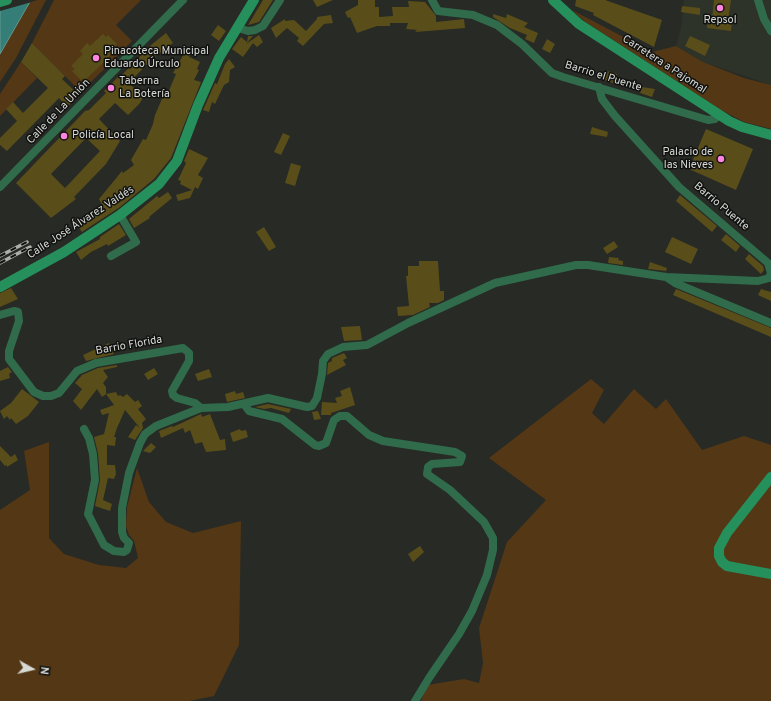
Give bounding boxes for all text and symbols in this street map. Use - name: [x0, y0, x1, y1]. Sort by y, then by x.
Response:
- marker: Repsol: [715, 3, 725, 13]
- place label: Repsol: [703, 14, 737, 28]
- street label: Carretera a Pajomal: [619, 33, 709, 97]
- place label: Pinacoteca Municipal Eduardo Úrculo: [104, 45, 209, 71]
- marker: Pinacoteca Municipal Eduardo Úrculo: [91, 53, 101, 63]
- street label: Barrio el Puente: [563, 59, 643, 95]
- place label: Taberna La Botería: [119, 75, 170, 101]
- street label: Calle de La Unión: [25, 77, 93, 147]
- marker: Taberna La Botería: [106, 83, 116, 93]
- place label: Policía Local: [72, 129, 134, 143]
- marker: Policía Local: [59, 131, 69, 141]
- place label: Palacio de las Nieves: [663, 146, 713, 172]
- marker: Palacio de las Nieves: [716, 154, 726, 164]
- street label: Barrio Puente: [691, 180, 751, 234]
- street label: Calle José Álvarez Valdés: [25, 183, 137, 263]
- street label: Barrio Florida: [95, 334, 163, 358]
- north arrow: [12, 649, 52, 689]
- text: N: [36, 666, 51, 676]

